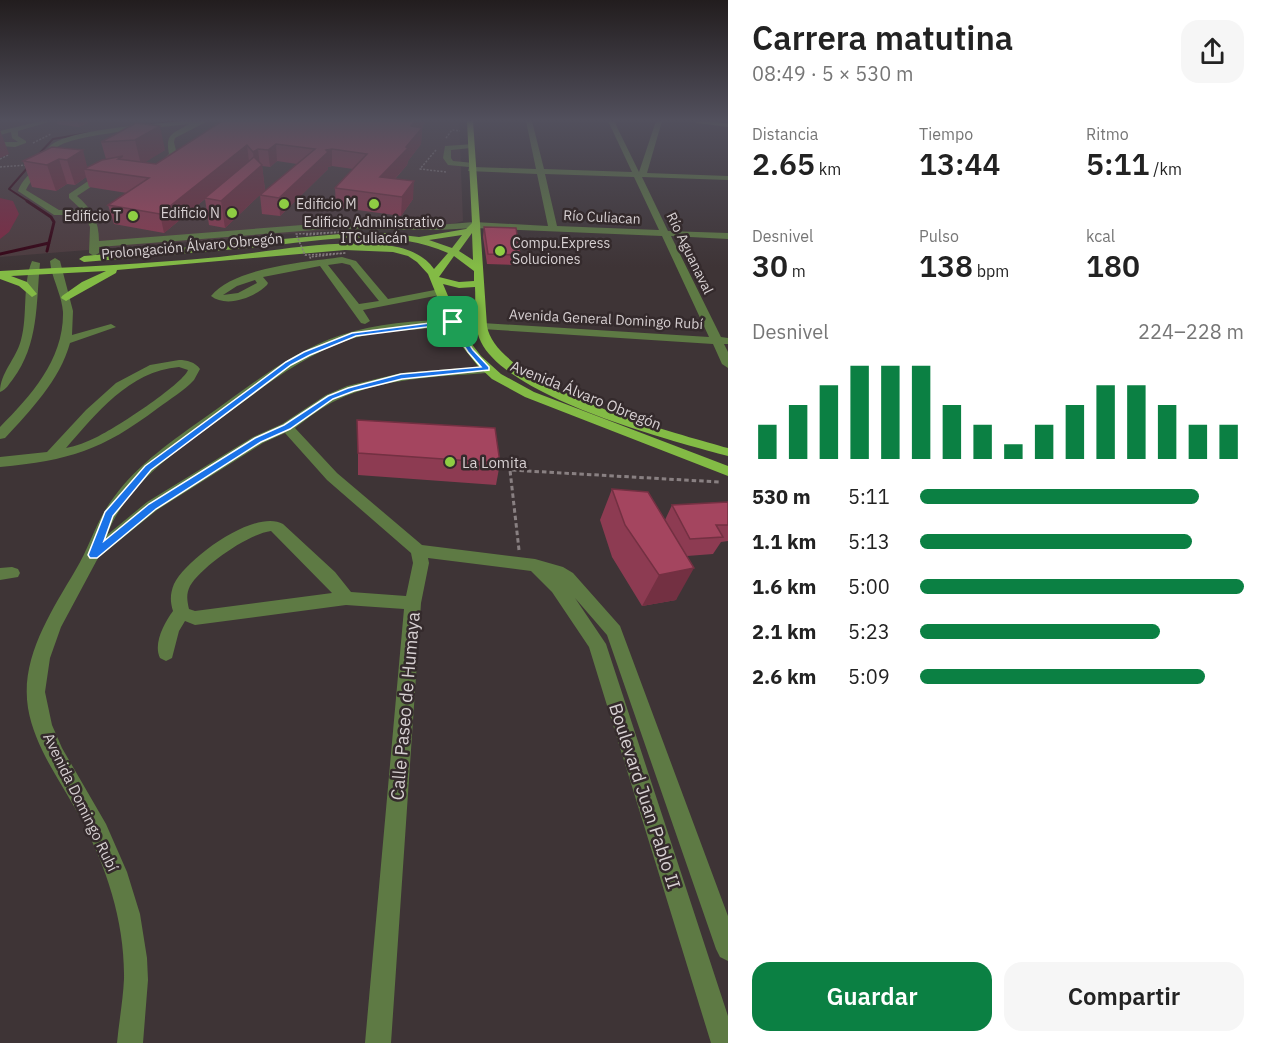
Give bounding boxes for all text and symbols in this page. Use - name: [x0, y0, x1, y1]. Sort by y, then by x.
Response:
- text: Carrera matutina: [752, 16, 1013, 59]
- button: share: [1181, 20, 1244, 83]
- text: 08:49 · 5 × 530 m: [752, 60, 913, 87]
- text: Distancia: [752, 124, 818, 144]
- text: Tiempo: [919, 124, 973, 144]
- text: Ritmo: [1086, 124, 1129, 144]
- text: 2.65: [752, 144, 815, 183]
- text: 13:44: [919, 144, 1001, 183]
- text: 5:11: [1086, 144, 1150, 183]
- text: km: [815, 159, 841, 179]
- text: /km: [1150, 159, 1182, 179]
- place label: Edificio M: [296, 195, 357, 213]
- marker: Edificio M: [277, 197, 291, 211]
- marker: Edificio Administrativo ITCuliacán: [367, 197, 381, 211]
- place label: Edificio N: [161, 204, 220, 222]
- marker: Edificio N: [225, 206, 239, 220]
- street label: Río Culiacan: [563, 206, 641, 228]
- place label: Edificio T: [64, 207, 121, 225]
- marker: Edificio T: [126, 209, 140, 223]
- street label: Río Aguanaval: [662, 209, 718, 297]
- place label: Edificio Administrativo ITCuliacán: [304, 213, 445, 247]
- text: Desnivel: [752, 226, 813, 246]
- text: Pulso: [919, 226, 959, 246]
- text: kcal: [1086, 226, 1115, 246]
- street label: Prolongación Álvaro Obregón: [100, 228, 284, 263]
- place label: Compu.Express Soluciones: [512, 234, 611, 268]
- marker: Compu.Express Soluciones: [493, 244, 507, 258]
- text: 30: [752, 246, 788, 285]
- text: 138: [919, 246, 973, 285]
- text: 180: [1086, 246, 1140, 285]
- text: m: [788, 261, 806, 281]
- text: bpm: [973, 261, 1009, 281]
- pin: [427, 296, 478, 347]
- icon: arrive: [436, 305, 469, 338]
- street label: Avenida General Domingo Rubí: [509, 305, 704, 333]
- text: Desnivel: [752, 318, 829, 345]
- text: 224–228 m: [1138, 318, 1244, 345]
- street label: Avenida Álvaro Obregón: [508, 356, 664, 434]
- place label: La Lomita: [462, 453, 527, 472]
- marker: La Lomita: [443, 455, 457, 469]
- text: 530 m: [752, 483, 811, 510]
- text: 5:11: [848, 483, 890, 510]
- text: 1.1 km: [752, 528, 816, 555]
- text: 5:13: [848, 528, 890, 555]
- text: 1.6 km: [752, 573, 816, 600]
- text: 5:00: [848, 573, 890, 600]
- street label: Calle Paseo de Humaya: [385, 610, 425, 801]
- text: 2.1 km: [752, 618, 816, 645]
- text: 5:23: [848, 618, 890, 645]
- text: 2.6 km: [752, 663, 816, 690]
- text: 5:09: [848, 663, 890, 690]
- street label: Boulevard Juan Pablo II: [604, 700, 686, 892]
- street label: Avenida Domingo Rubí: [39, 730, 123, 874]
- button: Guardar: [752, 962, 992, 1031]
- button: Compartir: [1004, 962, 1244, 1031]

